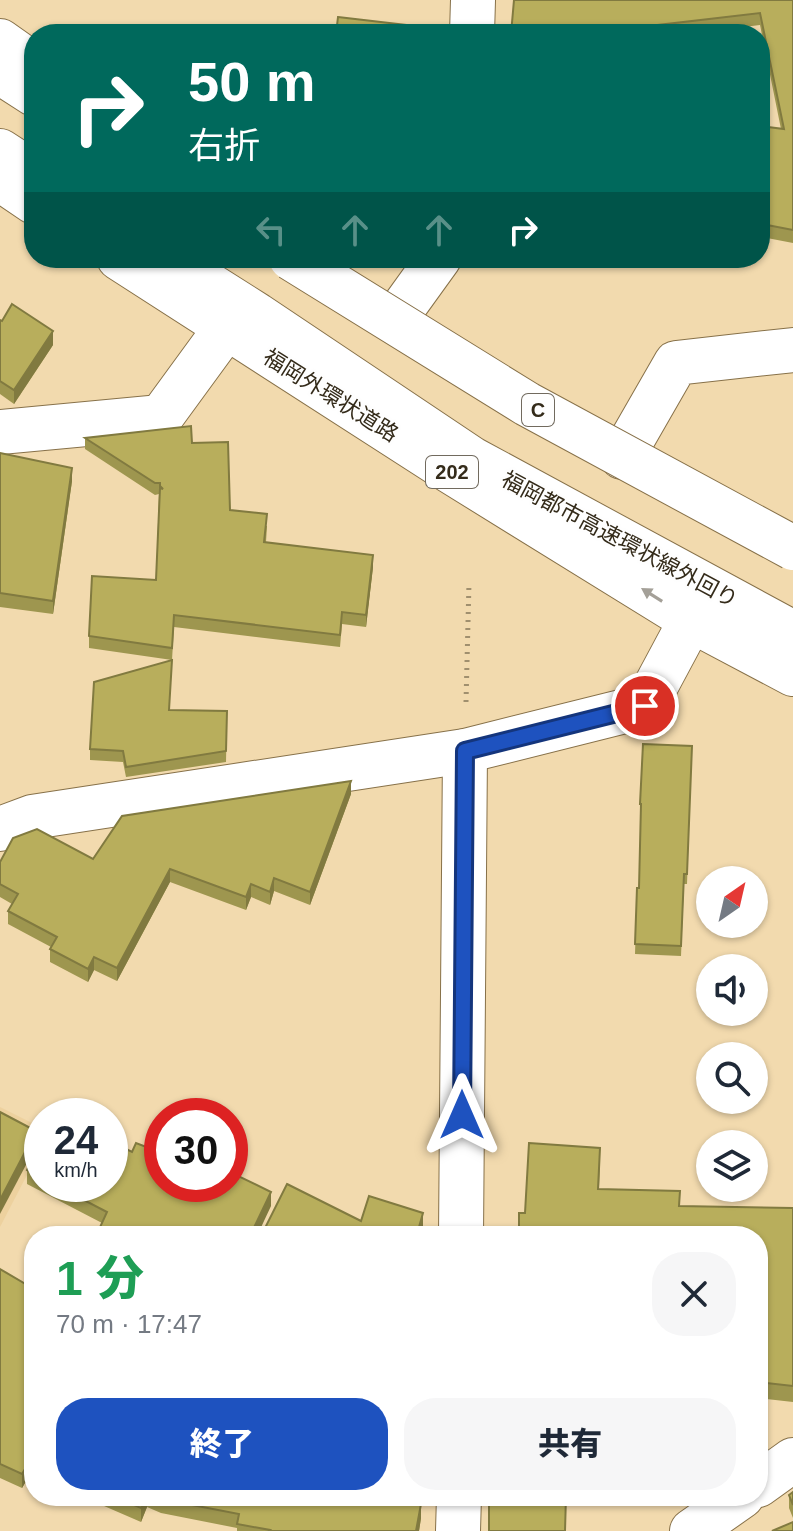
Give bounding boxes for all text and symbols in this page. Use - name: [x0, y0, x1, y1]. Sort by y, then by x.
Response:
- text: 50 m: [188, 50, 316, 113]
- icon: right: [56, 56, 160, 160]
- text: 右折: [188, 125, 260, 166]
- icon: left: [249, 208, 293, 252]
- icon: ahead: [333, 208, 377, 252]
- icon: ahead: [417, 208, 461, 252]
- icon: right: [501, 208, 545, 252]
- street label: 福岡外環状道路: [259, 344, 403, 447]
- road number: C: [522, 394, 554, 426]
- road number: 202: [426, 456, 478, 488]
- street label: 福岡都市高速環状線外回り: [497, 466, 742, 612]
- one-way arrow: [641, 588, 662, 603]
- pin: [611, 672, 679, 740]
- icon: arrive: [623, 684, 667, 728]
- north arrow: [696, 866, 768, 938]
- map controls: [696, 866, 768, 1202]
- button: sound: [696, 954, 768, 1026]
- button: search: [696, 1042, 768, 1114]
- position arrow: [420, 1073, 504, 1157]
- speed limit sign: 30: [144, 1098, 248, 1202]
- text: 24: [54, 1118, 98, 1162]
- button: layers: [696, 1130, 768, 1202]
- text: km/h: [54, 1159, 98, 1181]
- text: 1 分: [56, 1252, 144, 1305]
- button: close: [652, 1252, 736, 1336]
- text: 70 m · 17:47: [56, 1309, 202, 1339]
- button: 終了: [56, 1398, 388, 1490]
- button: 共有: [404, 1398, 736, 1490]

